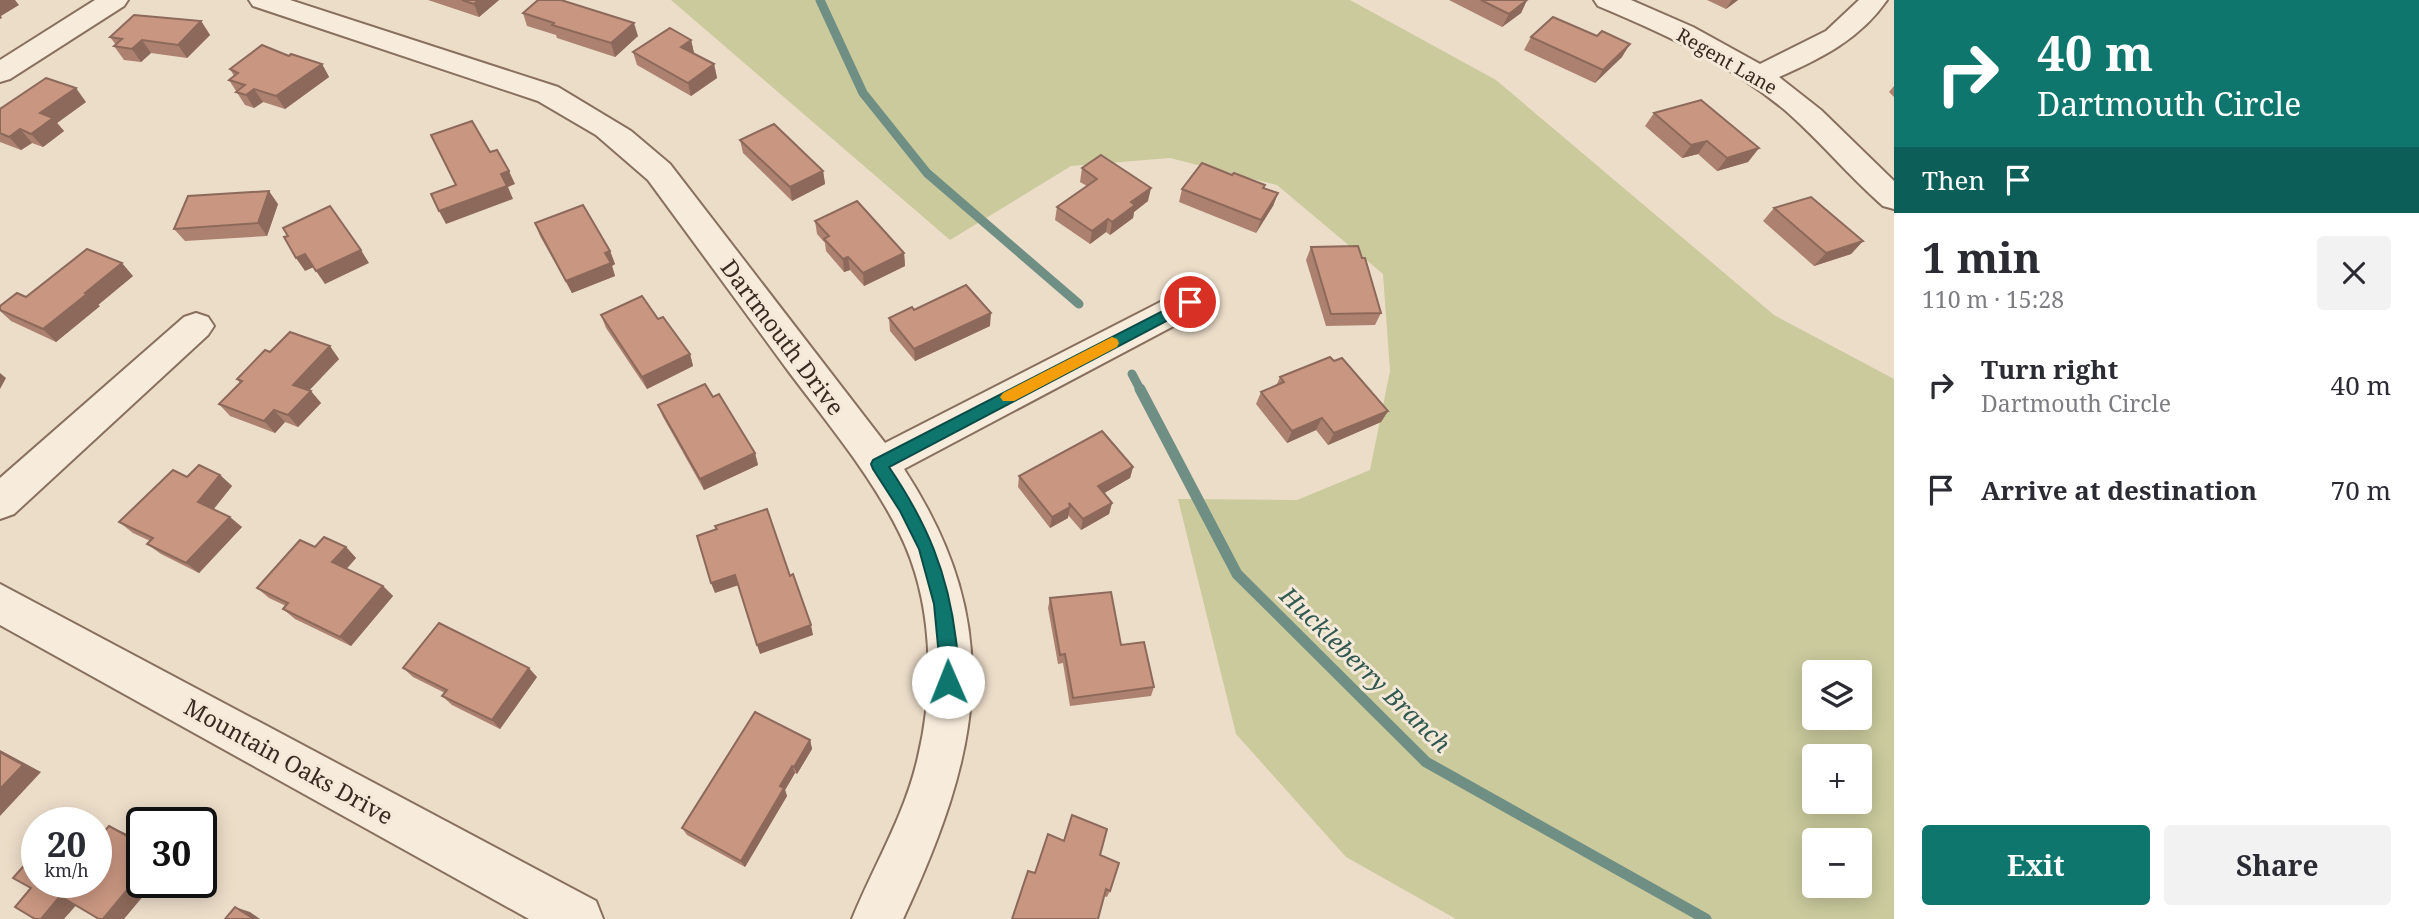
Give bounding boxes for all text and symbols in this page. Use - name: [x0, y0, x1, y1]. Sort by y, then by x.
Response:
- text: 40 m: [2037, 19, 2153, 85]
- street label: Regent Lane: [1672, 22, 1782, 100]
- icon: right: [1922, 28, 2013, 119]
- text: Dartmouth Circle: [2037, 82, 2301, 125]
- icon: arrive: [1999, 161, 2037, 199]
- text: Then: [1922, 162, 1985, 198]
- text: 1 min: [1922, 228, 2041, 285]
- button: close: [2317, 236, 2391, 310]
- street label: Dartmouth Drive: [714, 253, 852, 421]
- pin: [1160, 272, 1220, 332]
- icon: arrive: [1171, 283, 1209, 321]
- text: 110 m · 15:28: [1922, 283, 2064, 315]
- text: Turn right: [1981, 351, 2118, 387]
- icon: right: [1922, 366, 1960, 404]
- text: 40 m: [2331, 367, 2391, 403]
- text: Dartmouth Circle: [1981, 387, 2171, 419]
- icon: arrive: [1922, 471, 1960, 509]
- text: Arrive at destination: [1981, 472, 2257, 508]
- text: 70 m: [2331, 472, 2391, 508]
- water label: Huckleberry Branch: [1273, 578, 1459, 759]
- position arrow: [911, 645, 985, 719]
- map controls: [1802, 660, 1872, 898]
- button: layers: [1802, 660, 1872, 730]
- street label: Mountain Oaks Drive: [179, 690, 399, 832]
- button: +: [1802, 744, 1872, 814]
- speed limit sign: 30: [126, 807, 217, 898]
- text: 20: [47, 820, 86, 867]
- button: Exit: [1922, 825, 2150, 905]
- button: Share: [2164, 825, 2391, 905]
- button: −: [1802, 828, 1872, 898]
- text: km/h: [44, 858, 89, 882]

